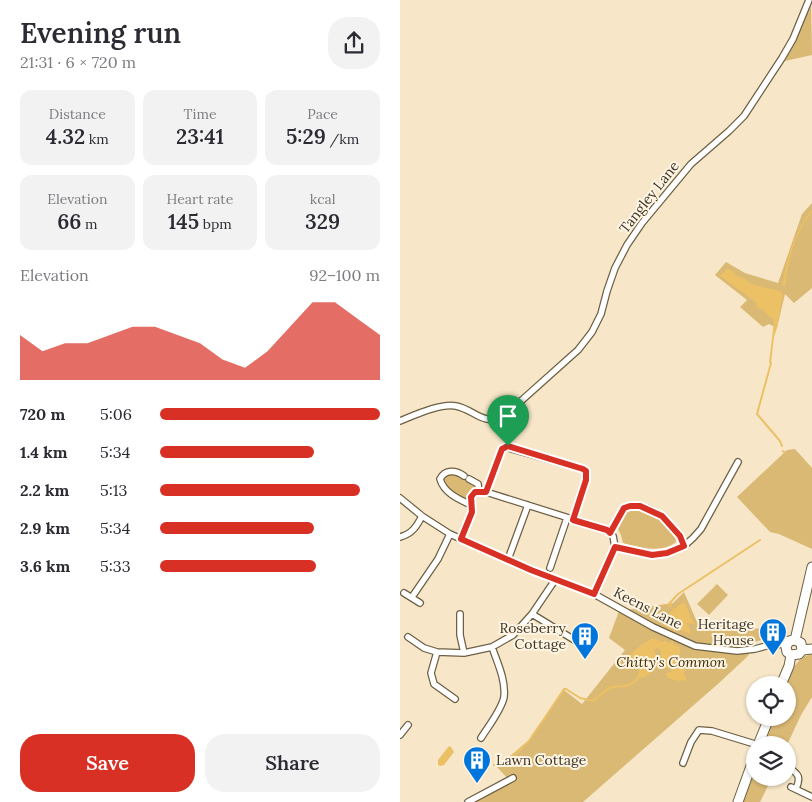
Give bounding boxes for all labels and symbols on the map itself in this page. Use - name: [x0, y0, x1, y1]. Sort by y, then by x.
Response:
- street label: Tangley Lane: [615, 157, 683, 237]
- pin: [487, 395, 529, 446]
- street label: Keens Lane: [611, 583, 686, 633]
- place label: Heritage House: [698, 615, 754, 649]
- building icon: Heritage House: [758, 617, 788, 656]
- place label: Roseberry Cottage: [500, 619, 567, 653]
- building icon: Roseberry Cottage: [570, 621, 600, 660]
- park label: Chitty's Common: [616, 653, 726, 671]
- building icon: Lawn Cottage: [462, 745, 492, 784]
- place label: Lawn Cottage: [496, 751, 587, 769]

